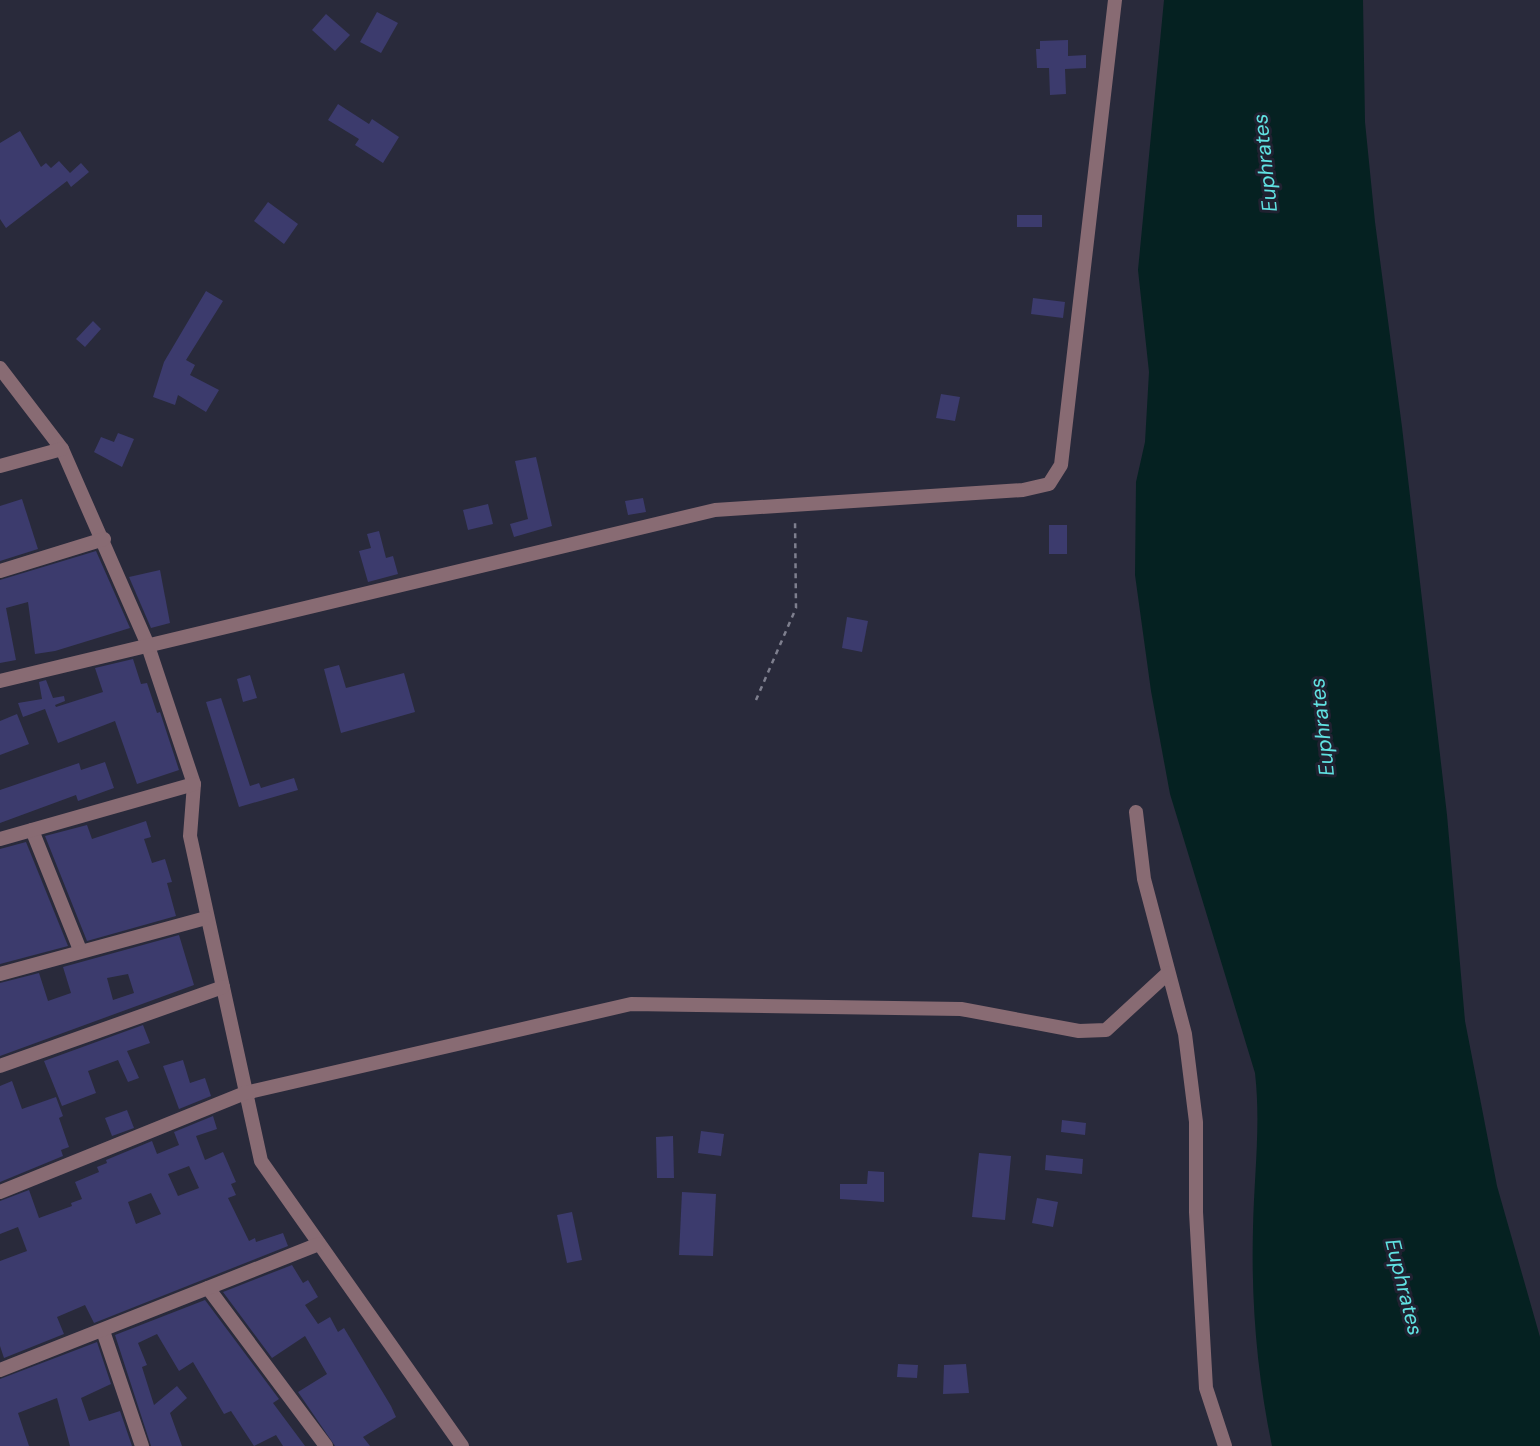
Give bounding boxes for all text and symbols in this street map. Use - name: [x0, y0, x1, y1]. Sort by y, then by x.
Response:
- water label: Euphrates: [1246, 113, 1284, 213]
- water label: Euphrates: [1303, 677, 1341, 777]
- water label: Euphrates: [1379, 1236, 1429, 1338]

